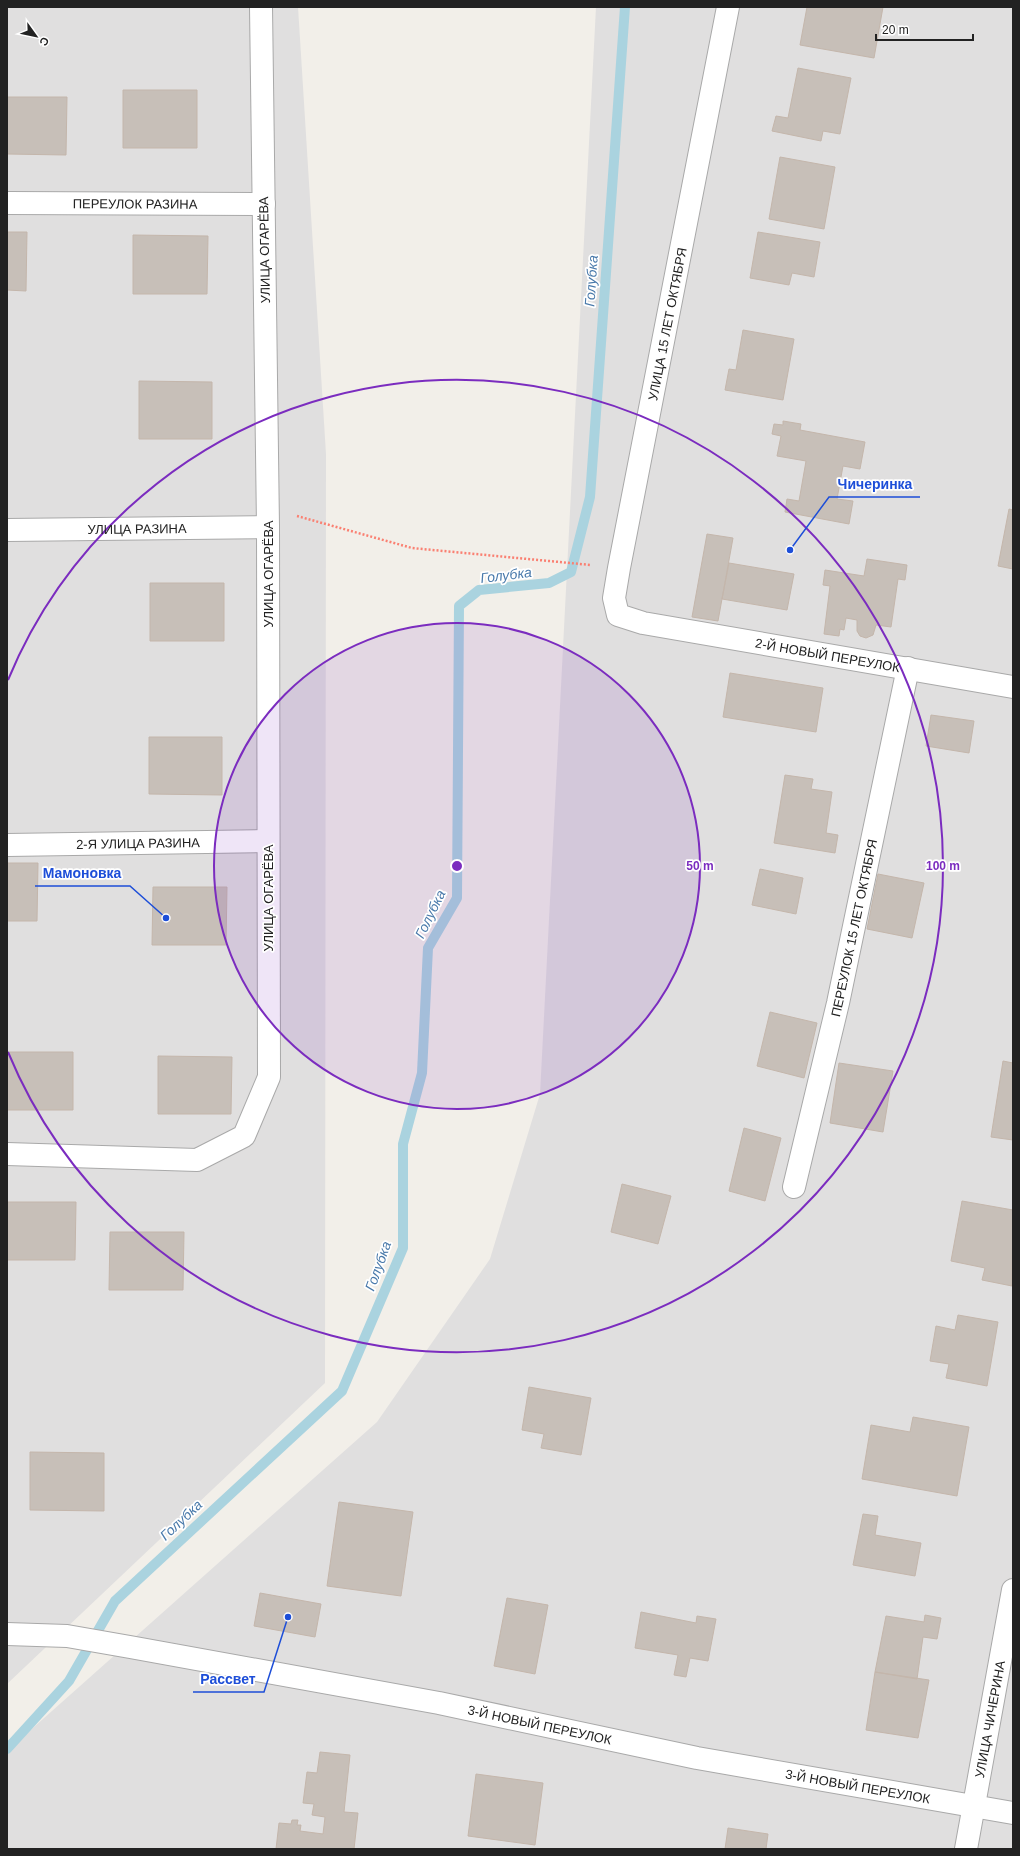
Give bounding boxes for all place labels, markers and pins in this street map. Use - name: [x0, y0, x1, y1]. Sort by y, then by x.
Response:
- callout: Чичеринка: [829, 471, 920, 497]
- centre of rings: [450, 859, 464, 873]
- callout: Мамоновка: [35, 860, 130, 886]
- callout: Рассвет: [193, 1666, 264, 1692]

